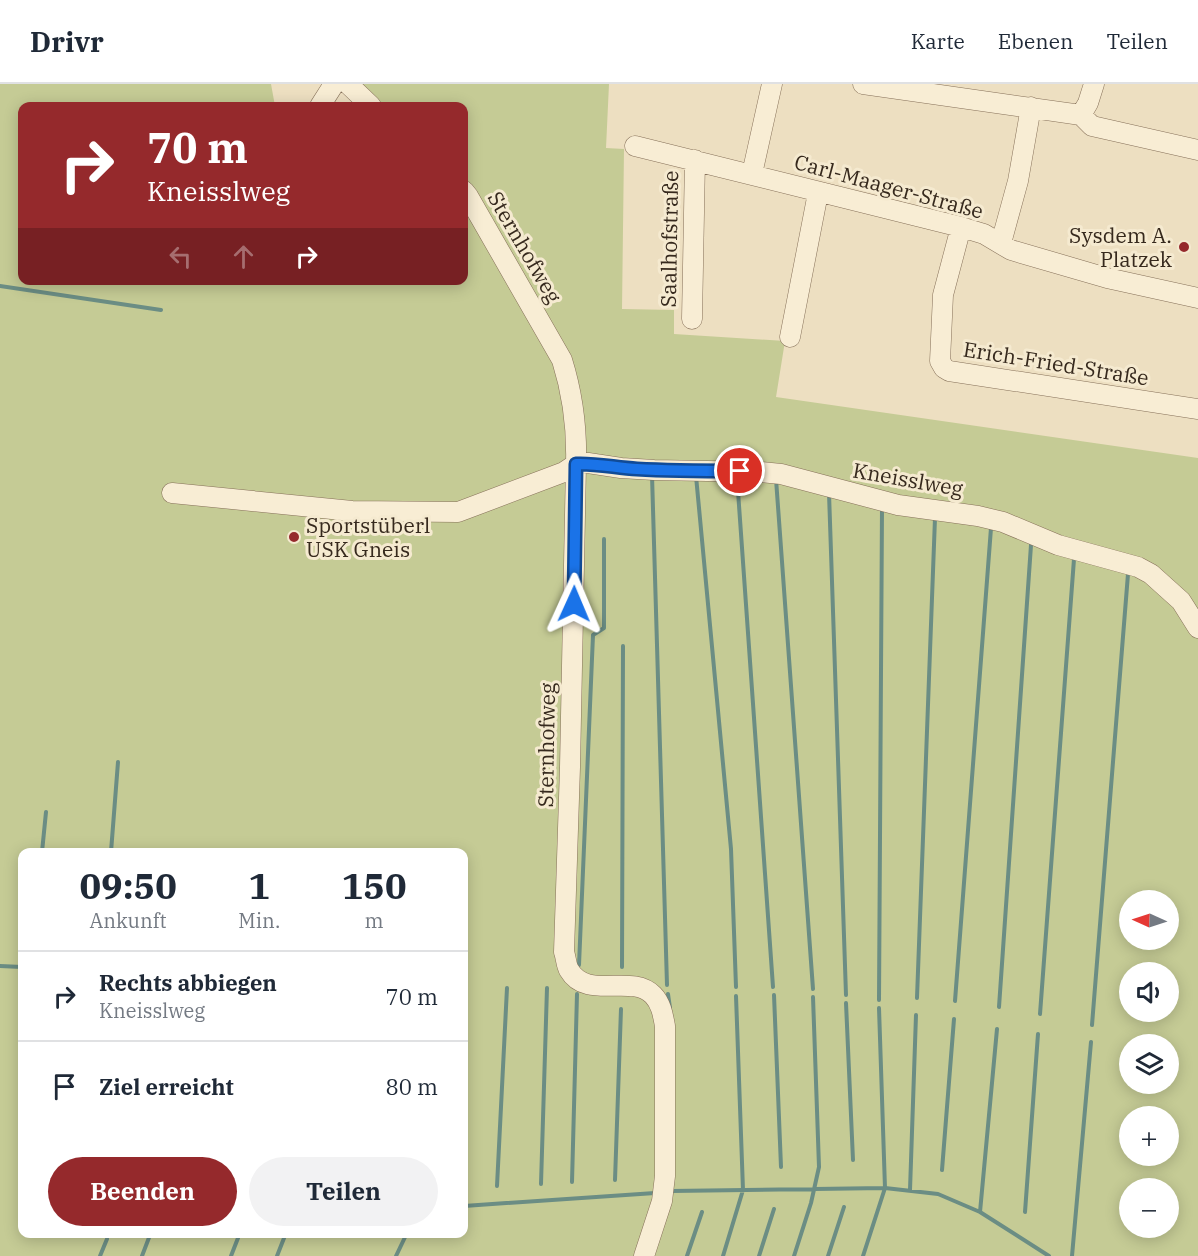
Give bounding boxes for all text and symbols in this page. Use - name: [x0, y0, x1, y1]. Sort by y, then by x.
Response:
- text: Drivr: [30, 23, 104, 60]
- text: Karte: [911, 27, 965, 55]
- text: Ebenen: [998, 27, 1073, 55]
- text: Teilen: [1106, 27, 1168, 55]
- text: 70 m: [147, 120, 248, 175]
- icon: right: [48, 126, 126, 204]
- street label: Carl-Maager-Straße: [791, 147, 987, 225]
- street label: Saalhofstraße: [654, 170, 684, 308]
- text: Kneisslweg: [147, 173, 290, 208]
- street label: Sternhofweg: [482, 186, 569, 308]
- place label: Sysdem A. Platzek: [1069, 221, 1173, 273]
- icon: left: [164, 240, 197, 273]
- icon: ahead: [227, 240, 260, 273]
- icon: right: [290, 240, 323, 273]
- marker: Sysdem A. Platzek: [1177, 240, 1191, 254]
- street label: Erich-Fried-Straße: [961, 335, 1151, 391]
- pin: [714, 445, 765, 496]
- icon: arrive: [723, 454, 756, 487]
- street label: Kneisslweg: [851, 456, 966, 503]
- place label: Sportstüberl USK Gneis: [306, 511, 430, 563]
- marker: Sportstüberl USK Gneis: [287, 530, 301, 544]
- position arrow: [542, 572, 606, 636]
- street label: Sternhofweg: [531, 682, 561, 808]
- text: 09:50: [79, 862, 177, 909]
- text: 1: [248, 862, 270, 909]
- text: 150: [342, 862, 407, 909]
- north arrow: [1119, 890, 1179, 950]
- map controls: [1119, 890, 1179, 1238]
- text: Ankunft: [90, 907, 167, 934]
- text: Min.: [238, 907, 280, 934]
- text: m: [365, 907, 384, 934]
- button: sound: [1119, 962, 1179, 1022]
- text: Rechts abbiegen: [99, 968, 277, 997]
- icon: right: [48, 980, 81, 1013]
- text: 70 m: [386, 982, 438, 1011]
- text: Kneisslweg: [99, 997, 205, 1024]
- button: layers: [1119, 1034, 1179, 1094]
- icon: arrive: [48, 1070, 81, 1103]
- text: Ziel erreicht: [99, 1072, 234, 1101]
- text: 80 m: [386, 1072, 438, 1101]
- button: +: [1119, 1106, 1179, 1166]
- button: Beenden: [48, 1157, 237, 1226]
- button: Teilen: [249, 1157, 438, 1226]
- button: −: [1119, 1178, 1179, 1238]

